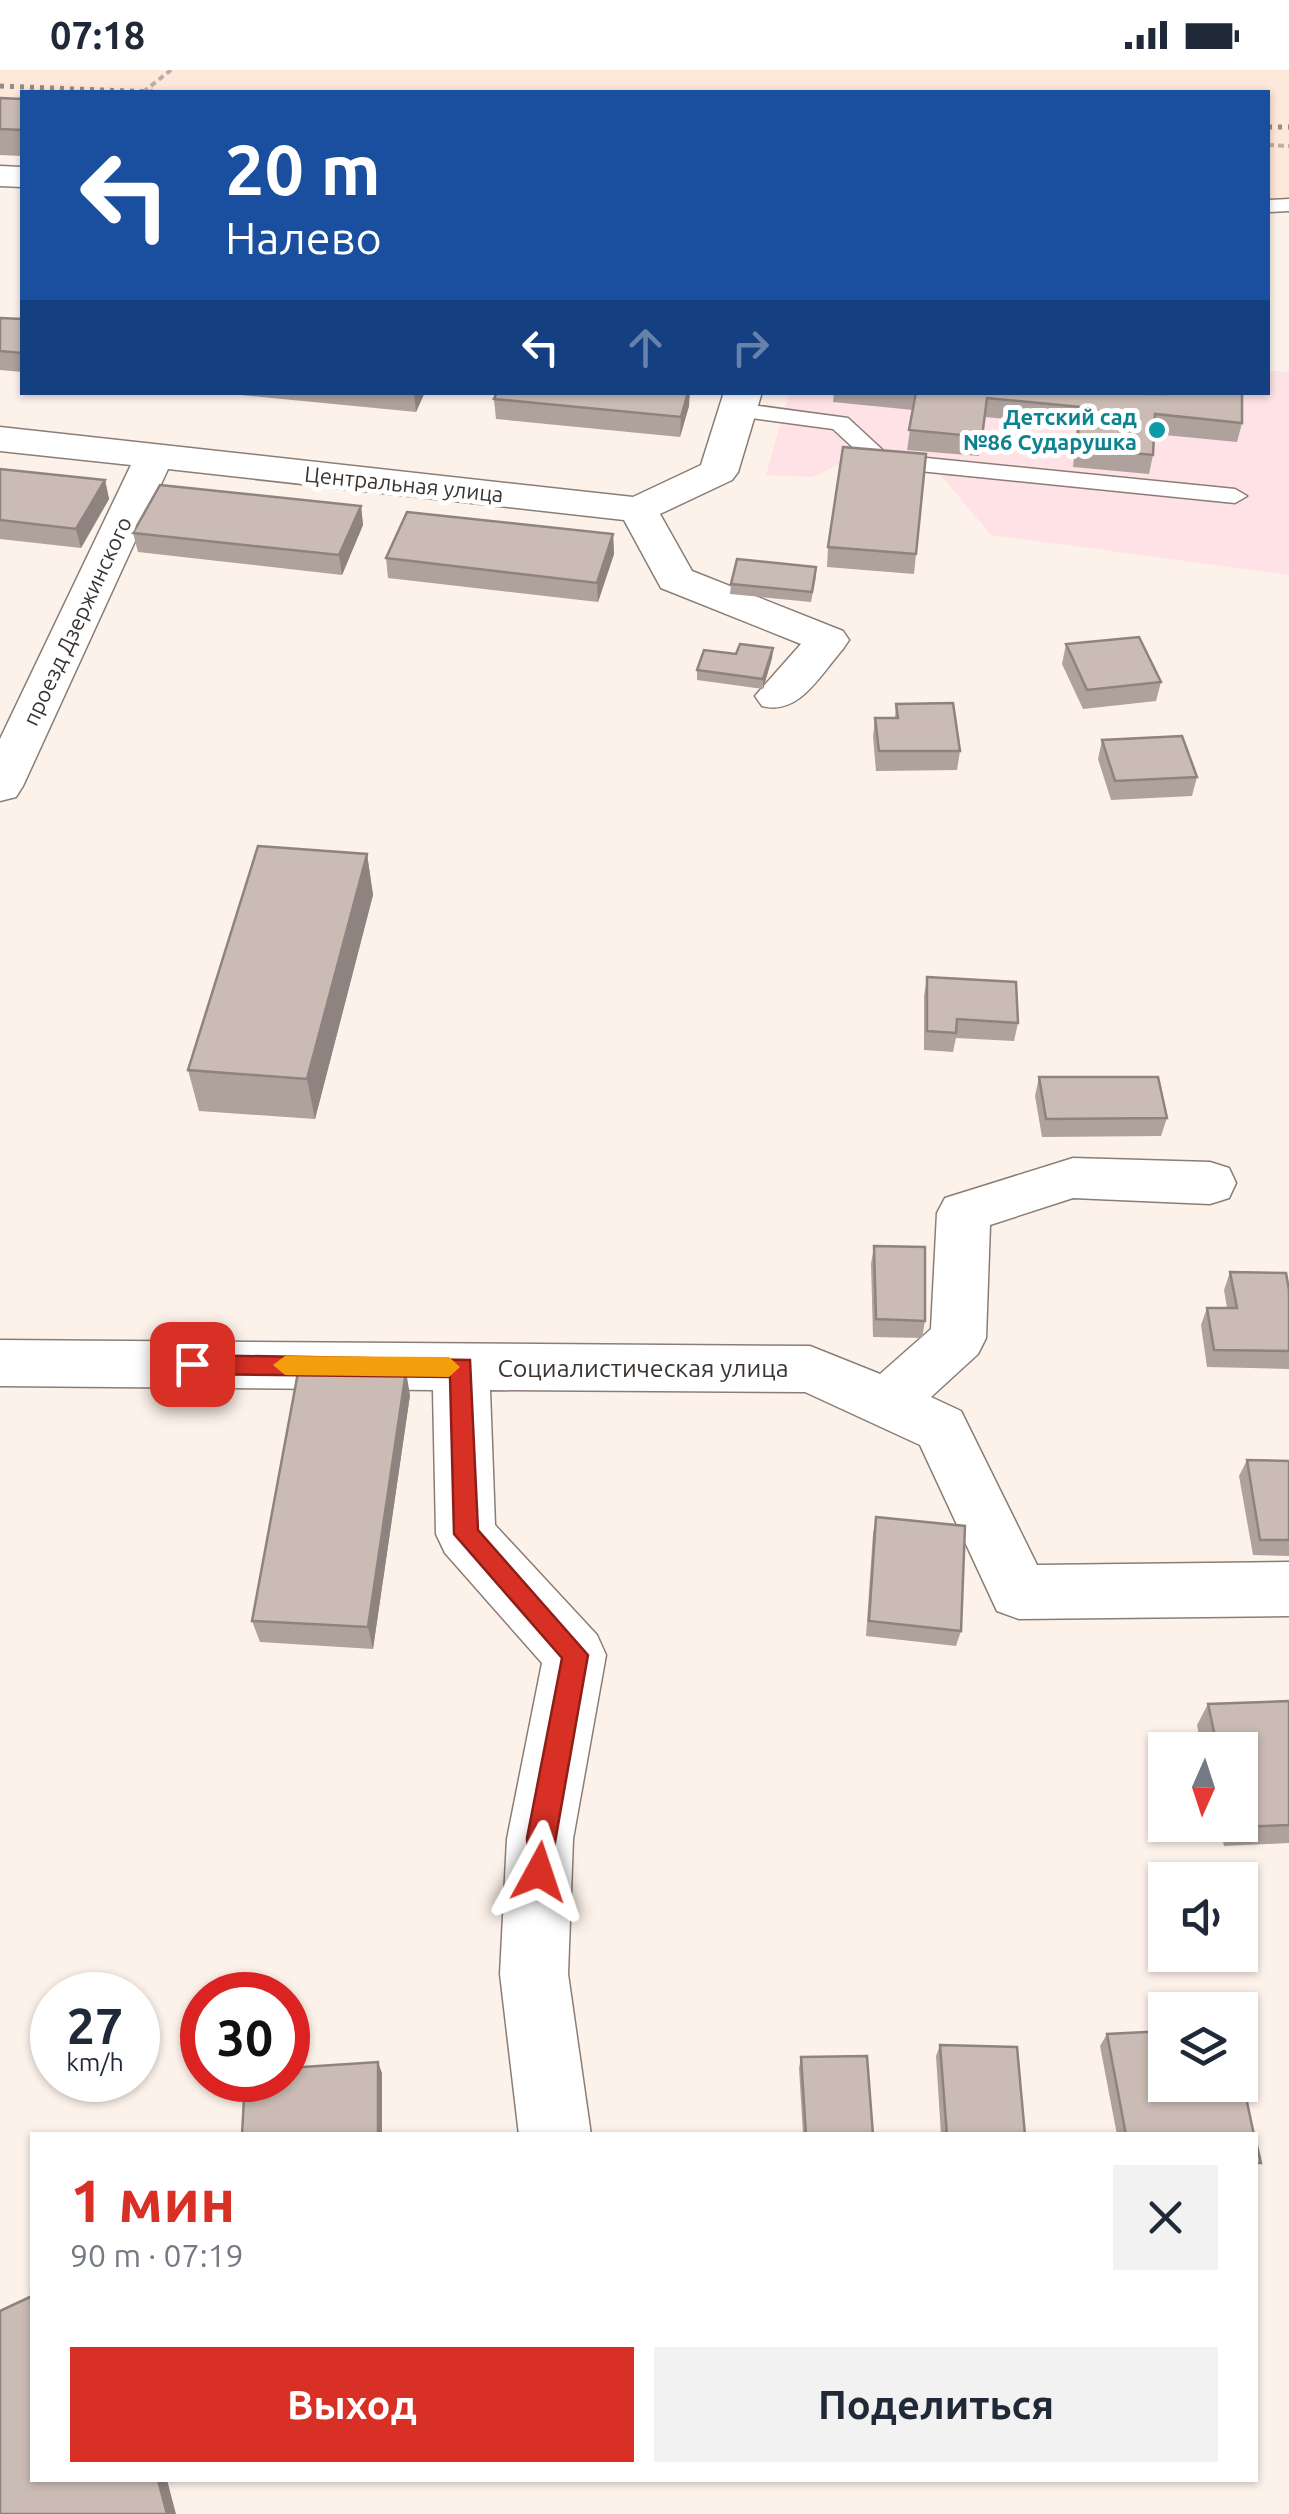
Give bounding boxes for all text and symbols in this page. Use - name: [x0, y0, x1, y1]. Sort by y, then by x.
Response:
- text: 07:18: [50, 14, 145, 56]
- icon: left: [60, 130, 190, 260]
- text: 20 m: [225, 130, 381, 208]
- text: Налево: [225, 212, 382, 263]
- icon: left: [513, 320, 568, 375]
- icon: ahead: [618, 320, 673, 375]
- icon: right: [723, 320, 778, 375]
- place label: Детский сад №86 Сударушка: [963, 404, 1137, 454]
- marker: Детский сад №86 Сударушка: [1146, 419, 1168, 441]
- street label: Центральная улица: [303, 461, 505, 506]
- street label: проезд Дзержинского: [17, 512, 136, 729]
- pin: [150, 1322, 235, 1407]
- icon: arrive: [165, 1337, 220, 1392]
- street label: Социалистическая улица: [497, 1354, 789, 1382]
- north arrow: [1148, 1732, 1258, 1842]
- map controls: [1148, 1732, 1258, 2102]
- position arrow: [487, 1820, 591, 1924]
- button: sound: [1148, 1862, 1258, 1972]
- speed limit sign: 30: [180, 1972, 310, 2102]
- button: layers: [1148, 1992, 1258, 2102]
- text: 27: [67, 1997, 123, 2053]
- text: km/h: [66, 2048, 124, 2076]
- button: close: [1113, 2165, 1218, 2270]
- text: 1 мин: [70, 2166, 235, 2233]
- text: 90 m · 07:19: [70, 2237, 244, 2273]
- button: Выход: [70, 2347, 634, 2462]
- button: Поделиться: [654, 2347, 1218, 2462]

